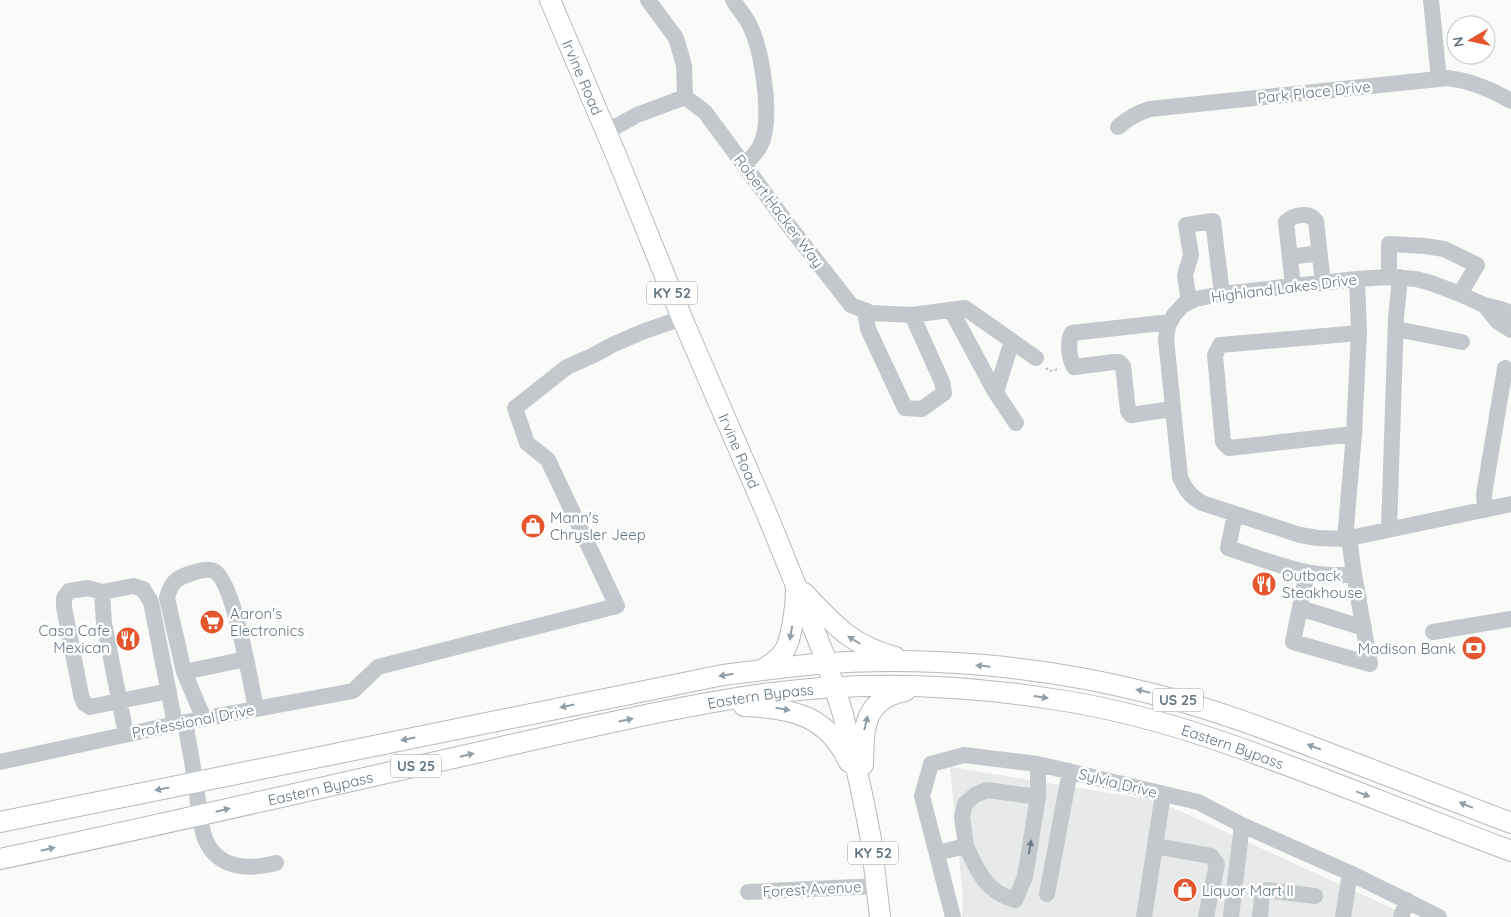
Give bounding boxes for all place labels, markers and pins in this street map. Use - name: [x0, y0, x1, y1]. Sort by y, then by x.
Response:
- place label: Mann's Chrysler Jeep: [550, 508, 646, 544]
- shop icon: Mann's Chrysler Jeep: [520, 513, 546, 539]
- place label: Outback Steakhouse: [1282, 566, 1363, 602]
- restaurant icon: Outback Steakhouse: [1251, 571, 1277, 597]
- place label: Aaron's Electronics: [230, 604, 304, 640]
- supermarket icon: Aaron's Electronics: [199, 609, 225, 635]
- place label: Casa Cafe Mexican: [39, 621, 110, 657]
- restaurant icon: Casa Cafe Mexican: [115, 626, 141, 652]
- bank icon: Madison Bank: [1461, 635, 1487, 661]
- place label: Madison Bank: [1358, 639, 1456, 658]
- shop icon: Liquor Mart II: [1172, 877, 1198, 903]
- place label: Liquor Mart II: [1202, 881, 1294, 900]

